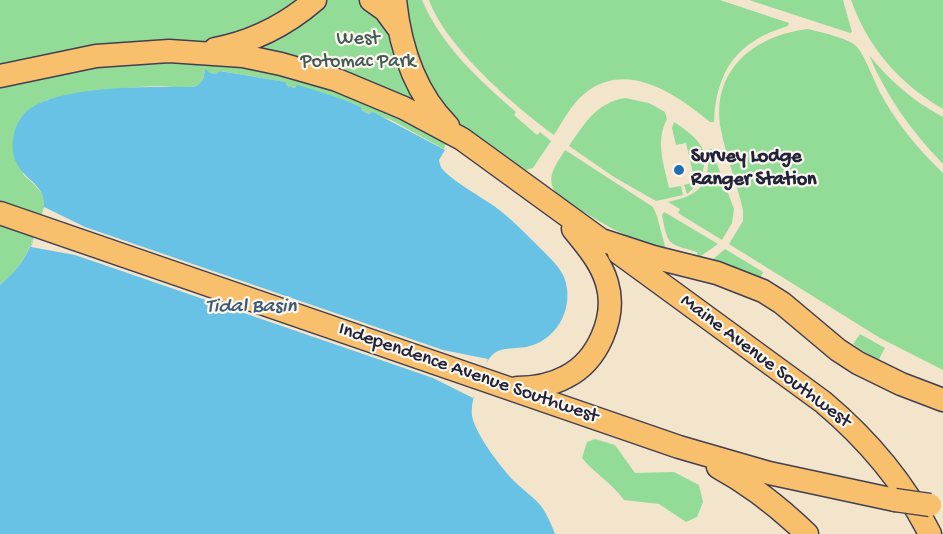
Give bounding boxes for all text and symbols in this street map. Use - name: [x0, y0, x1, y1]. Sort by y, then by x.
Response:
- park label: West Potomac Park: [301, 28, 415, 75]
- place label: Survey Lodge Ranger Station: [691, 146, 817, 193]
- marker: Survey Lodge Ranger Station: [672, 163, 686, 177]
- street label: Maine Avenue Southwest: [675, 290, 855, 434]
- water label: Tidal Basin: [206, 295, 296, 321]
- street label: Independence Avenue Southwest: [335, 318, 601, 430]

